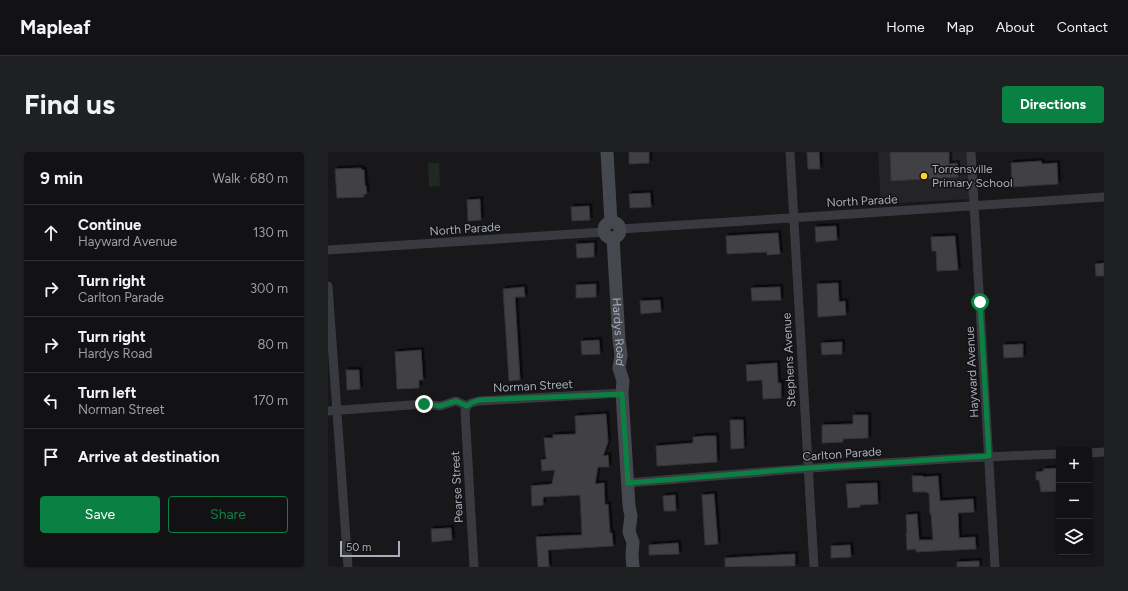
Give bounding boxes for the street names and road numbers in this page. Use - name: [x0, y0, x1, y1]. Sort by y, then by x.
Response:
- street label: North Parade: [826, 192, 898, 210]
- street label: North Parade: [429, 220, 501, 238]
- street label: Hardys Road: [610, 297, 628, 367]
- street label: Stephens Avenue: [780, 312, 798, 408]
- street label: Hayward Avenue: [963, 326, 981, 418]
- street label: Norman Street: [493, 377, 574, 395]
- street label: Carlton Parade: [802, 444, 882, 464]
- street label: Pearse Street: [448, 450, 466, 523]

